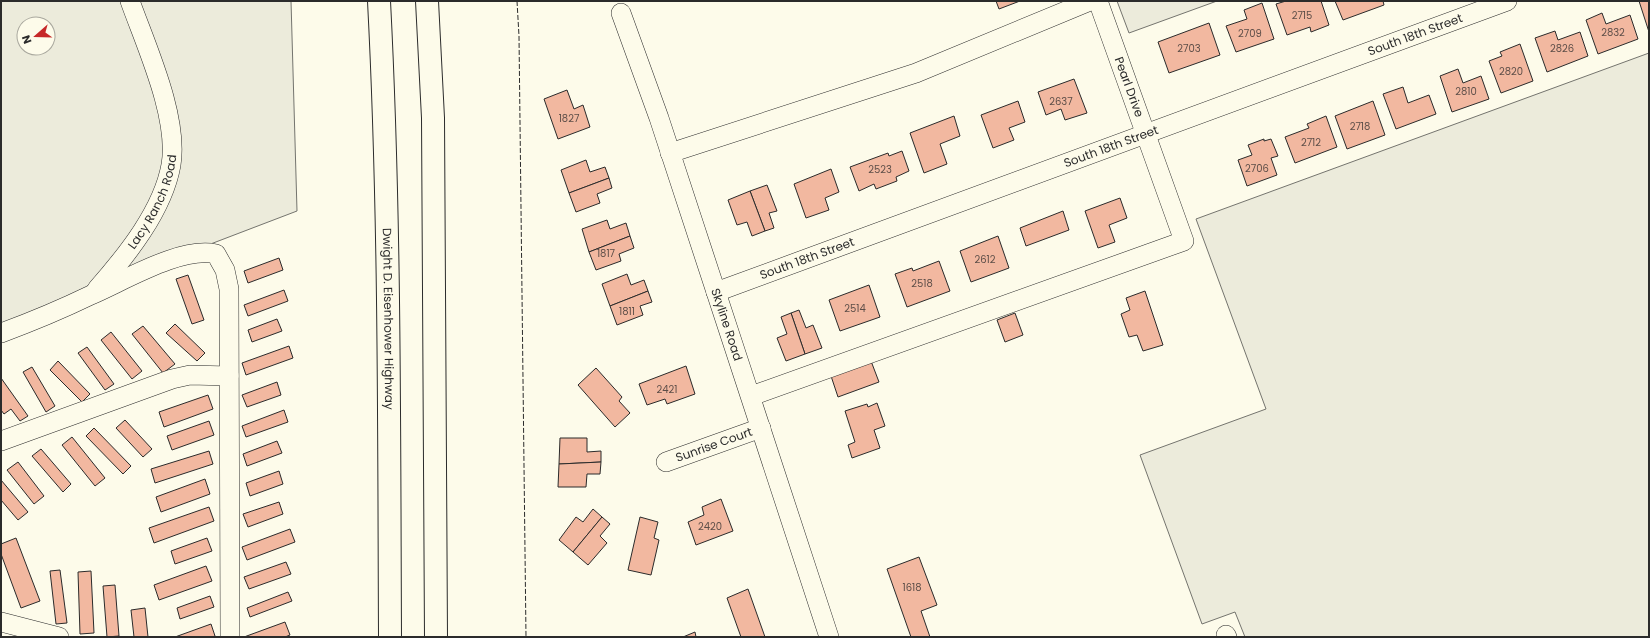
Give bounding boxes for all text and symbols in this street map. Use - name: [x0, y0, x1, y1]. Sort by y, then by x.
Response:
- house number: 2715: [1292, 8, 1312, 23]
- street label: South 18th Street: [1365, 9, 1465, 59]
- north arrow: [16, 16, 56, 56]
- house number: 2832: [1601, 25, 1625, 40]
- house number: 2709: [1238, 26, 1262, 41]
- text: N: [18, 33, 36, 46]
- house number: 2703: [1177, 41, 1201, 56]
- house number: 2826: [1550, 41, 1574, 56]
- street label: Pearl Drive: [1111, 54, 1148, 119]
- house number: 2820: [1499, 64, 1523, 79]
- house number: 2810: [1455, 84, 1477, 99]
- house number: 2637: [1049, 94, 1073, 109]
- house number: 1827: [559, 111, 580, 126]
- house number: 2718: [1350, 119, 1370, 134]
- street label: South 18th Street: [1061, 121, 1161, 171]
- house number: 2712: [1301, 135, 1321, 150]
- street label: Lacy Ranch Road: [124, 154, 180, 252]
- house number: 2706: [1245, 161, 1269, 176]
- house number: 2523: [868, 162, 892, 177]
- street label: Dwight D. Eisenhower Highway: [379, 228, 398, 410]
- street label: South 18th Street: [757, 233, 857, 283]
- house number: 1817: [597, 246, 616, 261]
- house number: 2612: [974, 252, 996, 267]
- house number: 2518: [911, 276, 933, 291]
- street label: Skyline Road: [707, 286, 747, 363]
- house number: 2514: [844, 301, 866, 316]
- house number: 1811: [619, 304, 635, 319]
- house number: 2421: [657, 382, 678, 397]
- street label: Sunrise Court: [673, 423, 755, 466]
- house number: 2420: [698, 519, 722, 534]
- house number: 1618: [902, 580, 922, 595]

